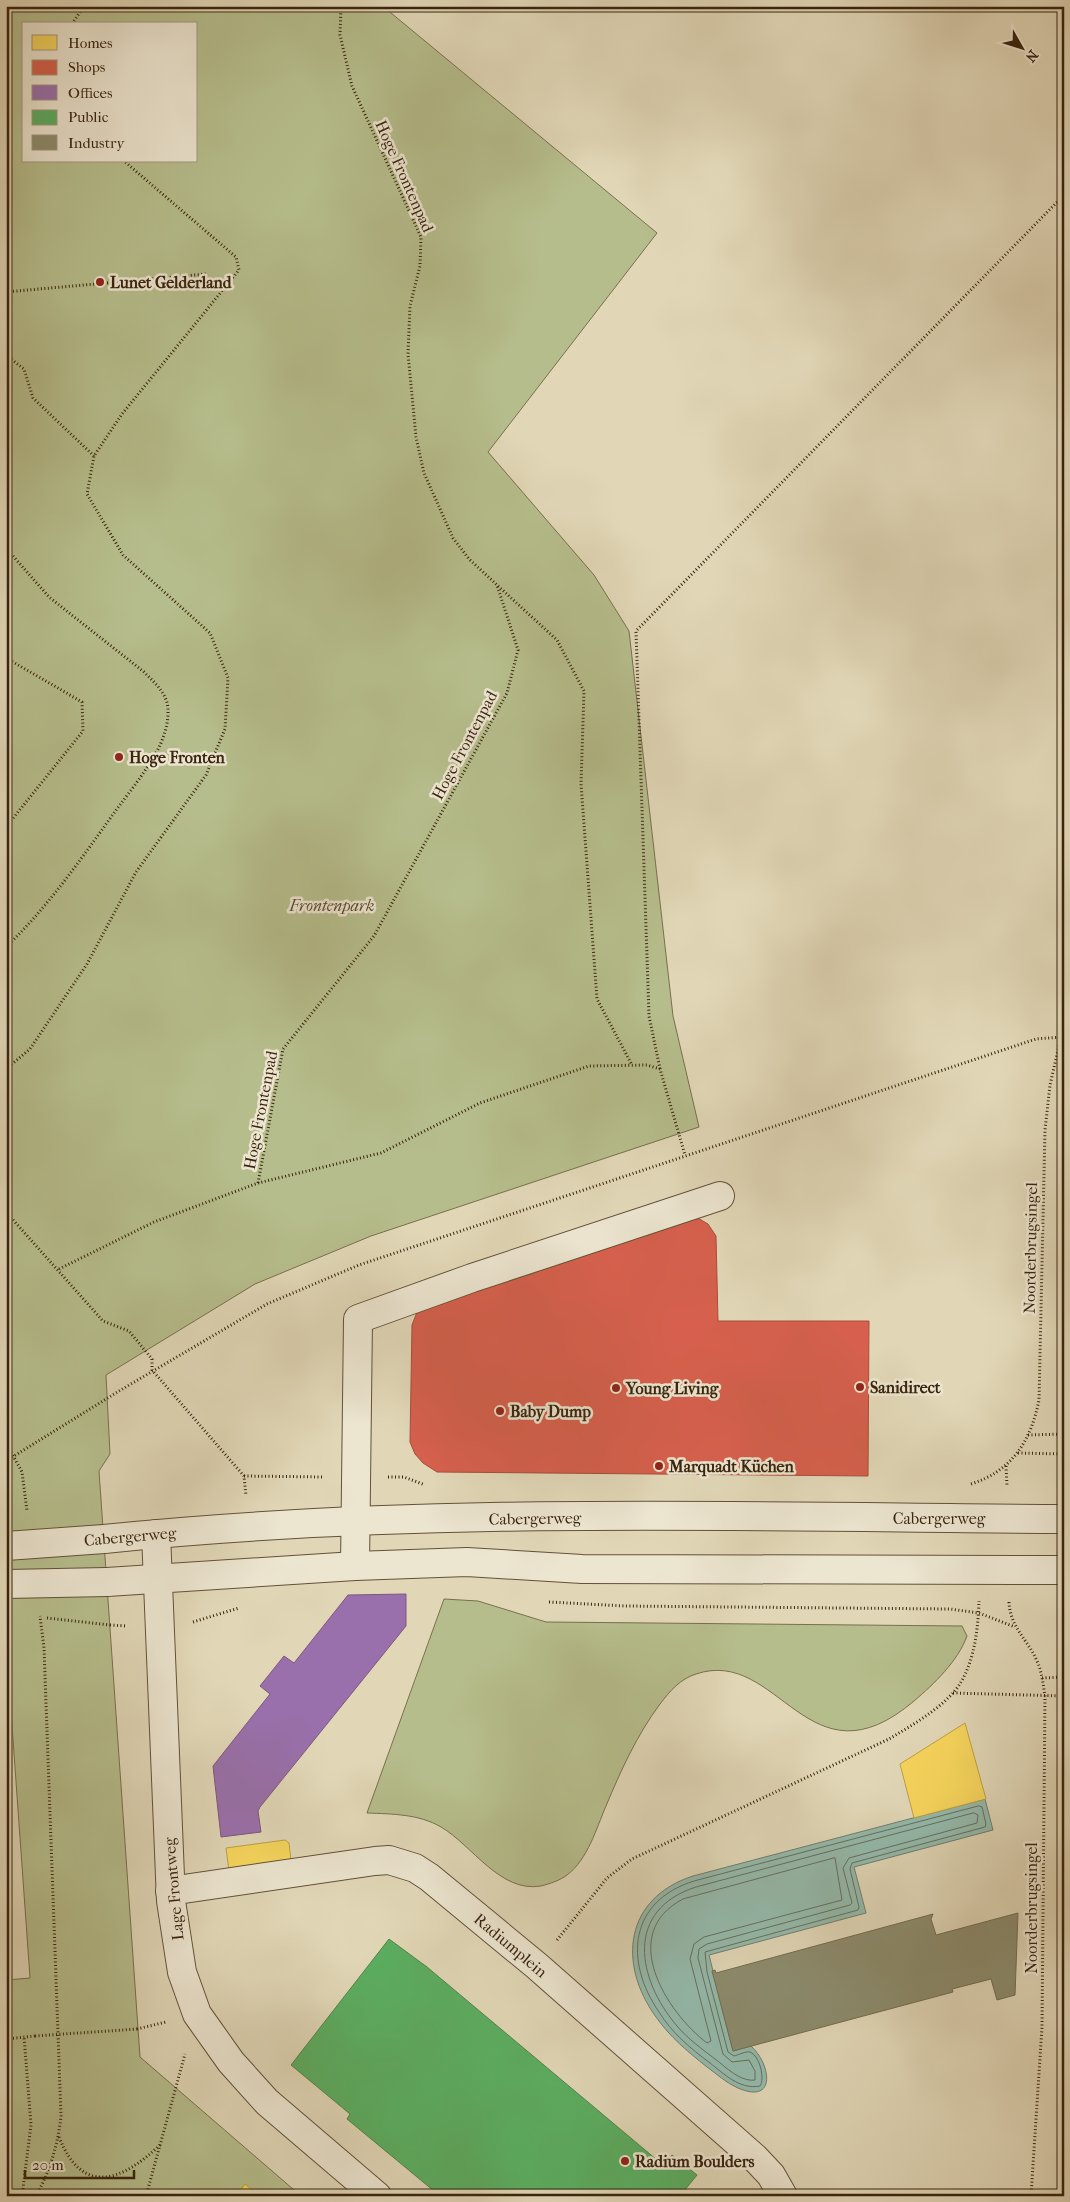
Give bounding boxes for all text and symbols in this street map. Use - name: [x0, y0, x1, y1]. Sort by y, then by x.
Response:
- legend: [22, 22, 198, 162]
- north arrow: [998, 22, 1048, 72]
- text: Homes: [68, 34, 113, 52]
- text: N: [1022, 46, 1042, 66]
- text: Shops: [68, 58, 106, 76]
- text: Offices: [68, 84, 113, 102]
- text: Public: [68, 108, 109, 126]
- street label: Hoge Frontenpad: [371, 117, 438, 235]
- text: Industry: [68, 134, 125, 152]
- place label: Lunet Gelderland: [110, 273, 233, 292]
- marker: Lunet Gelderland: [94, 276, 106, 288]
- street label: Hoge Frontenpad: [428, 687, 501, 803]
- place label: Hoge Fronten: [129, 748, 226, 768]
- marker: Hoge Fronten: [113, 751, 125, 763]
- park label: Frontenpark: [288, 896, 375, 915]
- street label: Hoge Frontenpad: [240, 1049, 281, 1171]
- street label: Noorderbrugsingel: [1020, 1182, 1041, 1314]
- place label: Sanidirect: [870, 1378, 941, 1397]
- place label: Young Living: [625, 1379, 719, 1399]
- marker: Sanidirect: [854, 1381, 866, 1393]
- marker: Young Living: [610, 1382, 622, 1394]
- place label: Baby Dump: [510, 1402, 591, 1422]
- marker: Baby Dump: [494, 1405, 506, 1417]
- place label: Marquadt Küchen: [668, 1457, 794, 1477]
- marker: Marquadt Küchen: [653, 1460, 665, 1472]
- street label: Cabergerweg: [489, 1508, 582, 1529]
- street label: Cabergerweg: [893, 1509, 986, 1528]
- street label: Cabergerweg: [83, 1523, 177, 1550]
- street label: Lage Frontweg: [159, 1836, 187, 1941]
- street label: Noorderbrugsingel: [1022, 1842, 1041, 1974]
- street label: Radiumplein: [470, 1909, 552, 1982]
- scale bar: [25, 2147, 134, 2179]
- place label: Radium Boulders: [635, 2152, 755, 2171]
- marker: Radium Boulders: [619, 2155, 631, 2167]
- text: 20 m: [32, 2156, 64, 2174]

